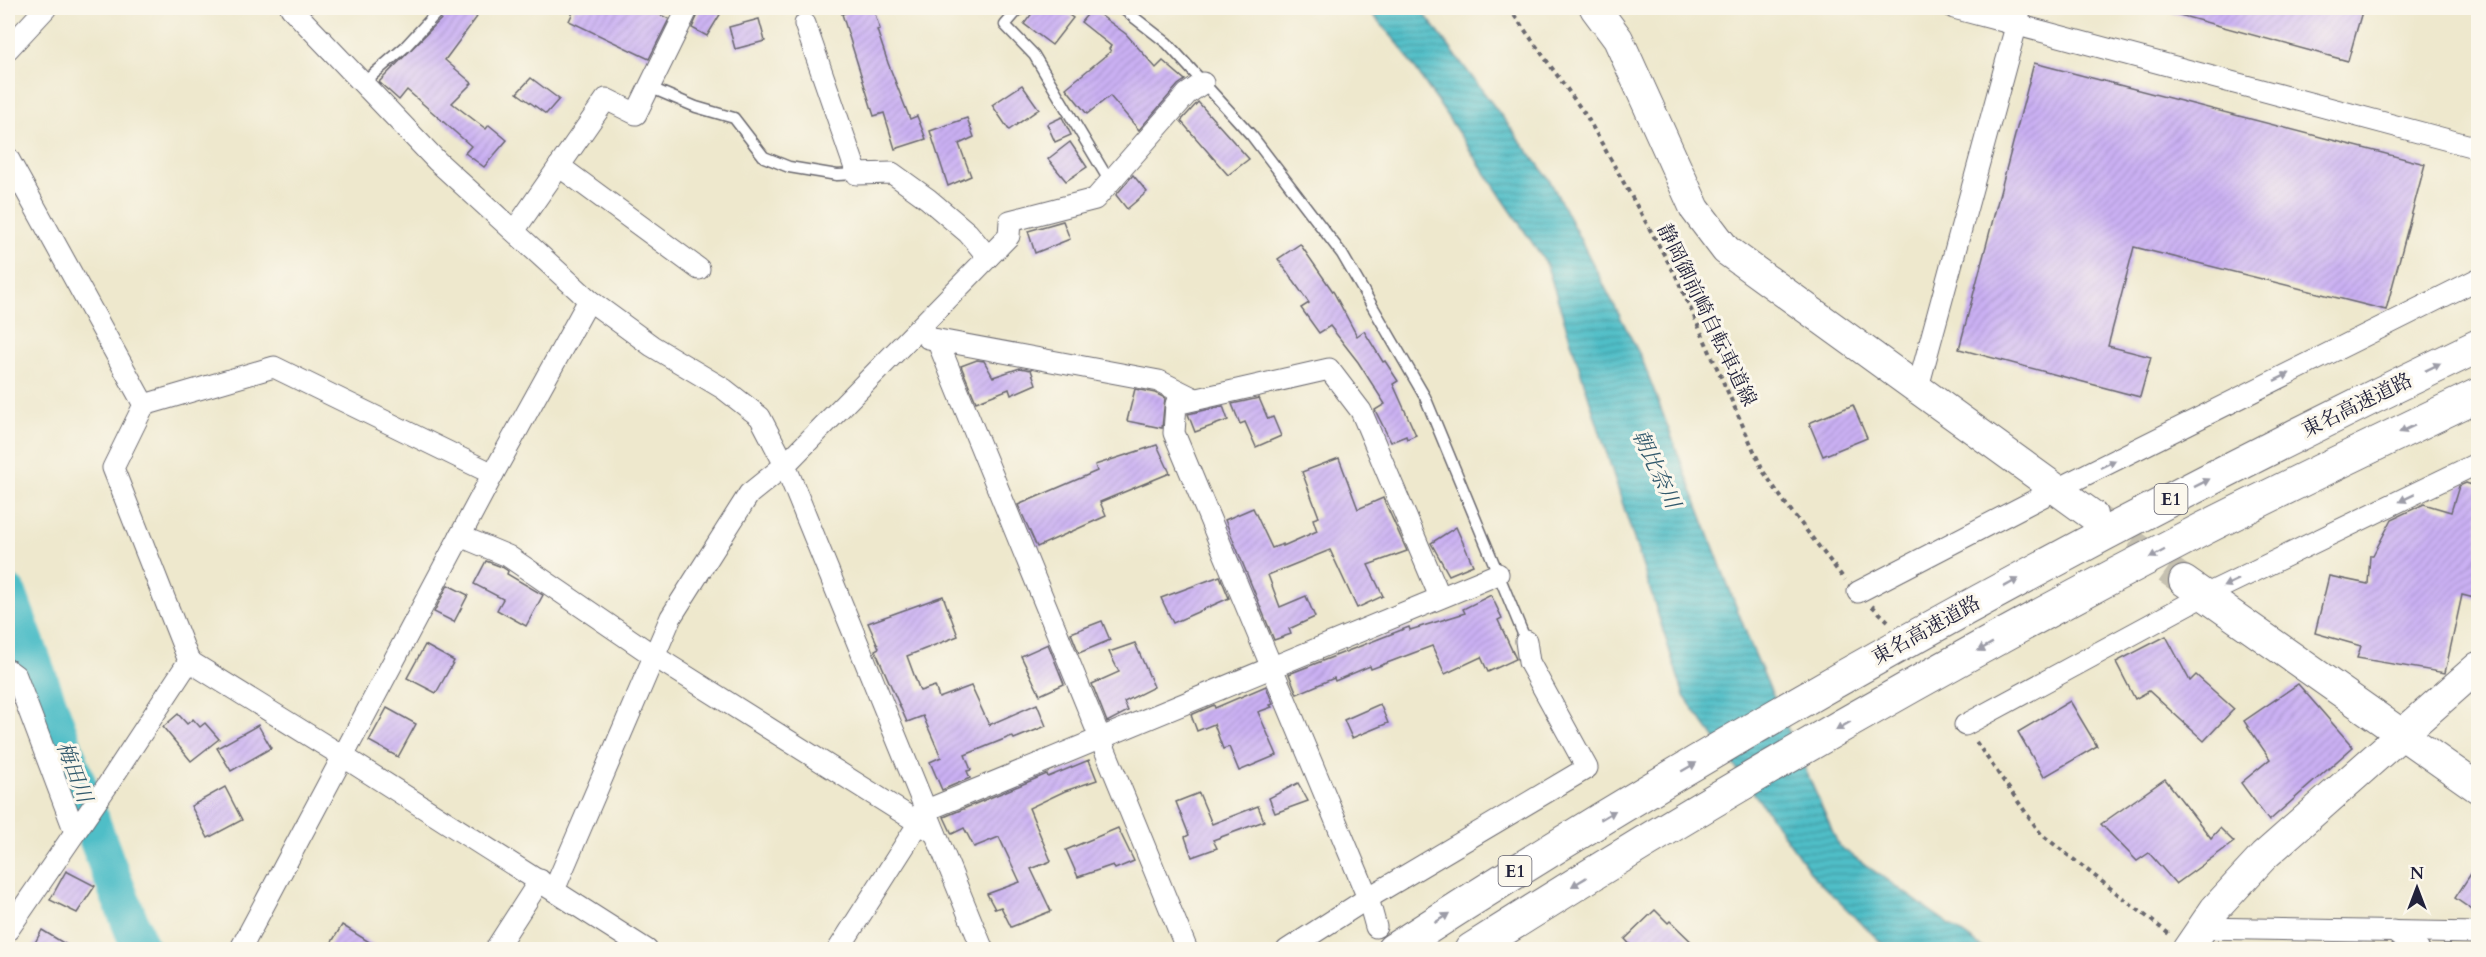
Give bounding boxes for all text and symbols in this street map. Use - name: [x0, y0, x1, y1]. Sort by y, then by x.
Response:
- street label: 静岡御前崎自転車道線: [1651, 219, 1763, 411]
- one-way arrow: [2425, 363, 2442, 372]
- street label: 東名高速道路: [2297, 367, 2417, 443]
- one-way arrow: [2274, 372, 2291, 381]
- water label: 朝比奈川: [1625, 425, 1688, 515]
- one-way arrow: [2398, 425, 2415, 434]
- one-way arrow: [2099, 459, 2116, 468]
- one-way arrow: [2194, 478, 2211, 487]
- road number: E1: [2154, 484, 2188, 514]
- one-way arrow: [2398, 493, 2415, 502]
- one-way arrow: [2148, 549, 2165, 559]
- one-way arrow: [2003, 578, 2020, 588]
- one-way arrow: [2223, 578, 2240, 587]
- street label: 東名高速道路: [1867, 589, 1985, 671]
- one-way arrow: [1977, 641, 1994, 651]
- one-way arrow: [1835, 721, 1851, 732]
- water label: 梅田川: [49, 737, 100, 808]
- one-way arrow: [1681, 761, 1697, 772]
- one-way arrow: [1599, 810, 1616, 820]
- road number: E1: [1498, 856, 1532, 886]
- north arrow: [2387, 858, 2447, 918]
- text: N: [2410, 863, 2424, 885]
- one-way arrow: [1571, 876, 1587, 887]
- one-way arrow: [1434, 912, 1450, 923]

